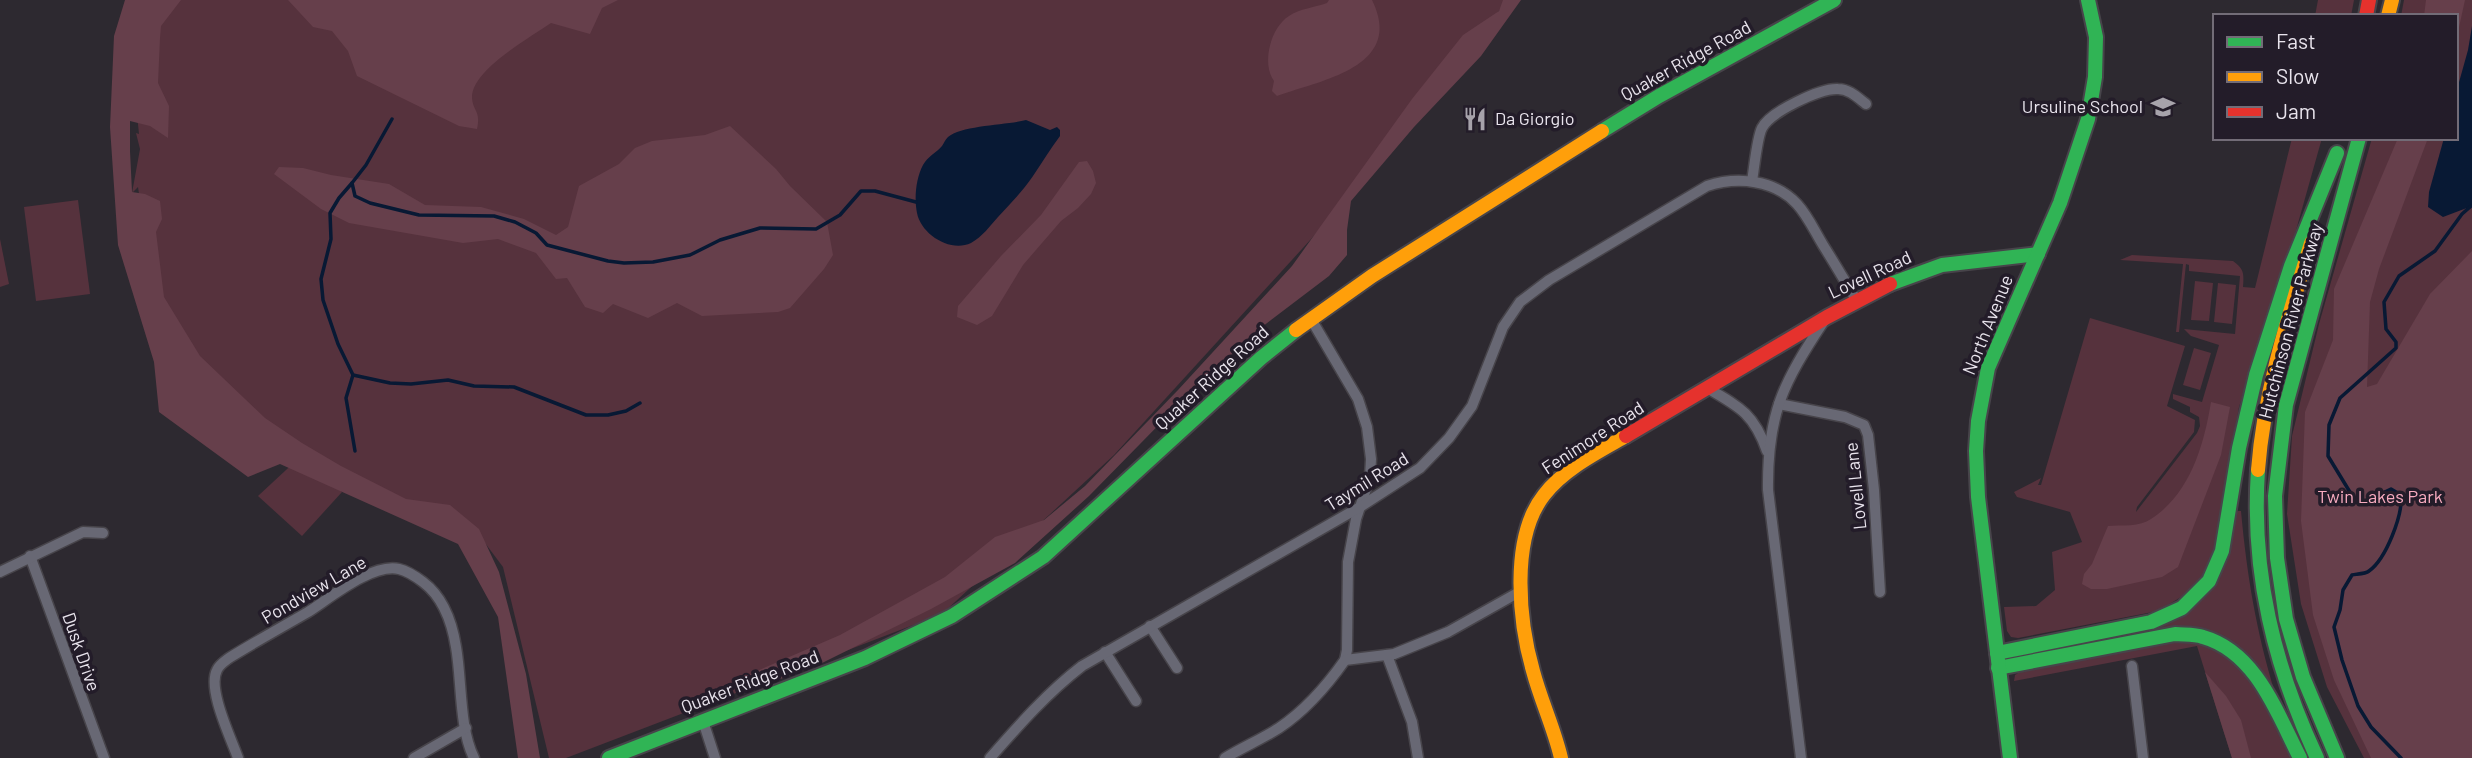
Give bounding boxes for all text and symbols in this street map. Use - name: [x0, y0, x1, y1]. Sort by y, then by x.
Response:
- legend: [2213, 14, 2458, 140]
- street label: Quaker Ridge Road: [1616, 15, 1755, 105]
- text: Fast: [2276, 28, 2316, 53]
- text: Slow: [2276, 63, 2319, 88]
- school or university icon: Ursuline School: [2149, 93, 2177, 121]
- place label: Ursuline School: [2022, 95, 2143, 117]
- text: Jam: [2276, 98, 2316, 123]
- restaurant icon: Da Giorgio: [1461, 105, 1489, 133]
- place label: Da Giorgio: [1495, 107, 1575, 129]
- street label: Hutchinson River Parkway: [2253, 220, 2327, 421]
- street label: Lovell Road: [1825, 245, 1915, 303]
- street label: North Avenue: [1957, 271, 2017, 378]
- street label: Quaker Ridge Road: [1150, 320, 1273, 434]
- street label: Fenimore Road: [1537, 396, 1648, 478]
- street label: Lovell Lane: [1839, 441, 1871, 531]
- street label: Taymil Road: [1321, 447, 1412, 515]
- park label: Twin Lakes Park: [2317, 485, 2443, 507]
- street label: Pondview Lane: [257, 550, 370, 628]
- street label: Dusk Drive: [58, 609, 106, 694]
- street label: Quaker Ridge Road: [678, 645, 822, 717]

